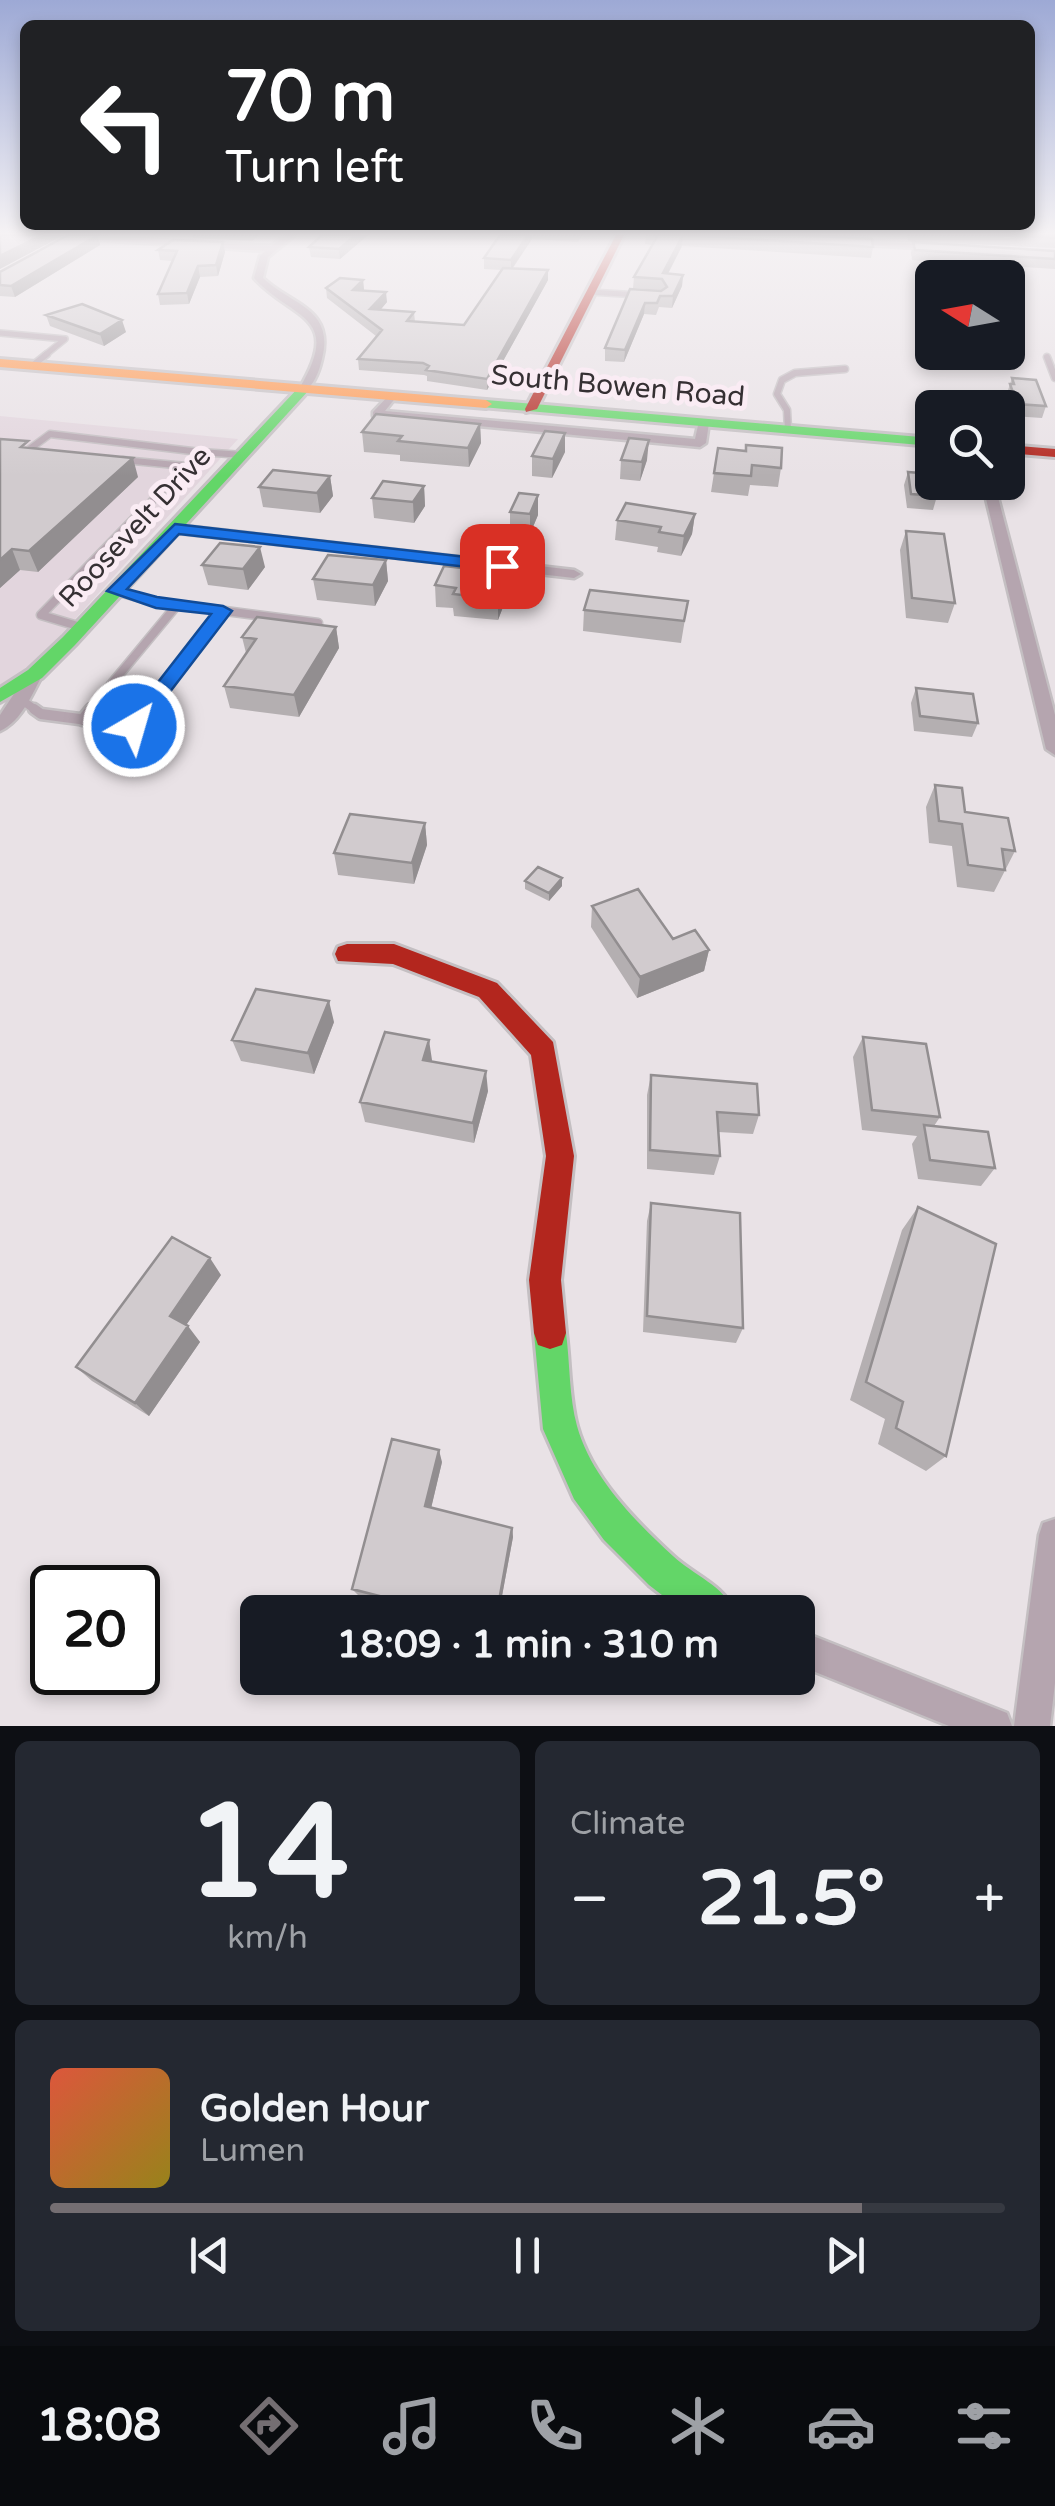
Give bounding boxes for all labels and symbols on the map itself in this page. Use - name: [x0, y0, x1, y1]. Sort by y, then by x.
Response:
- north arrow: [915, 260, 1025, 370]
- street label: South Bowen Road: [490, 358, 746, 414]
- street label: Roosevelt Drive: [52, 440, 218, 614]
- pin: [460, 524, 545, 609]
- position arrow: [82, 674, 186, 778]
- speed limit sign: 20: [30, 1565, 160, 1695]

